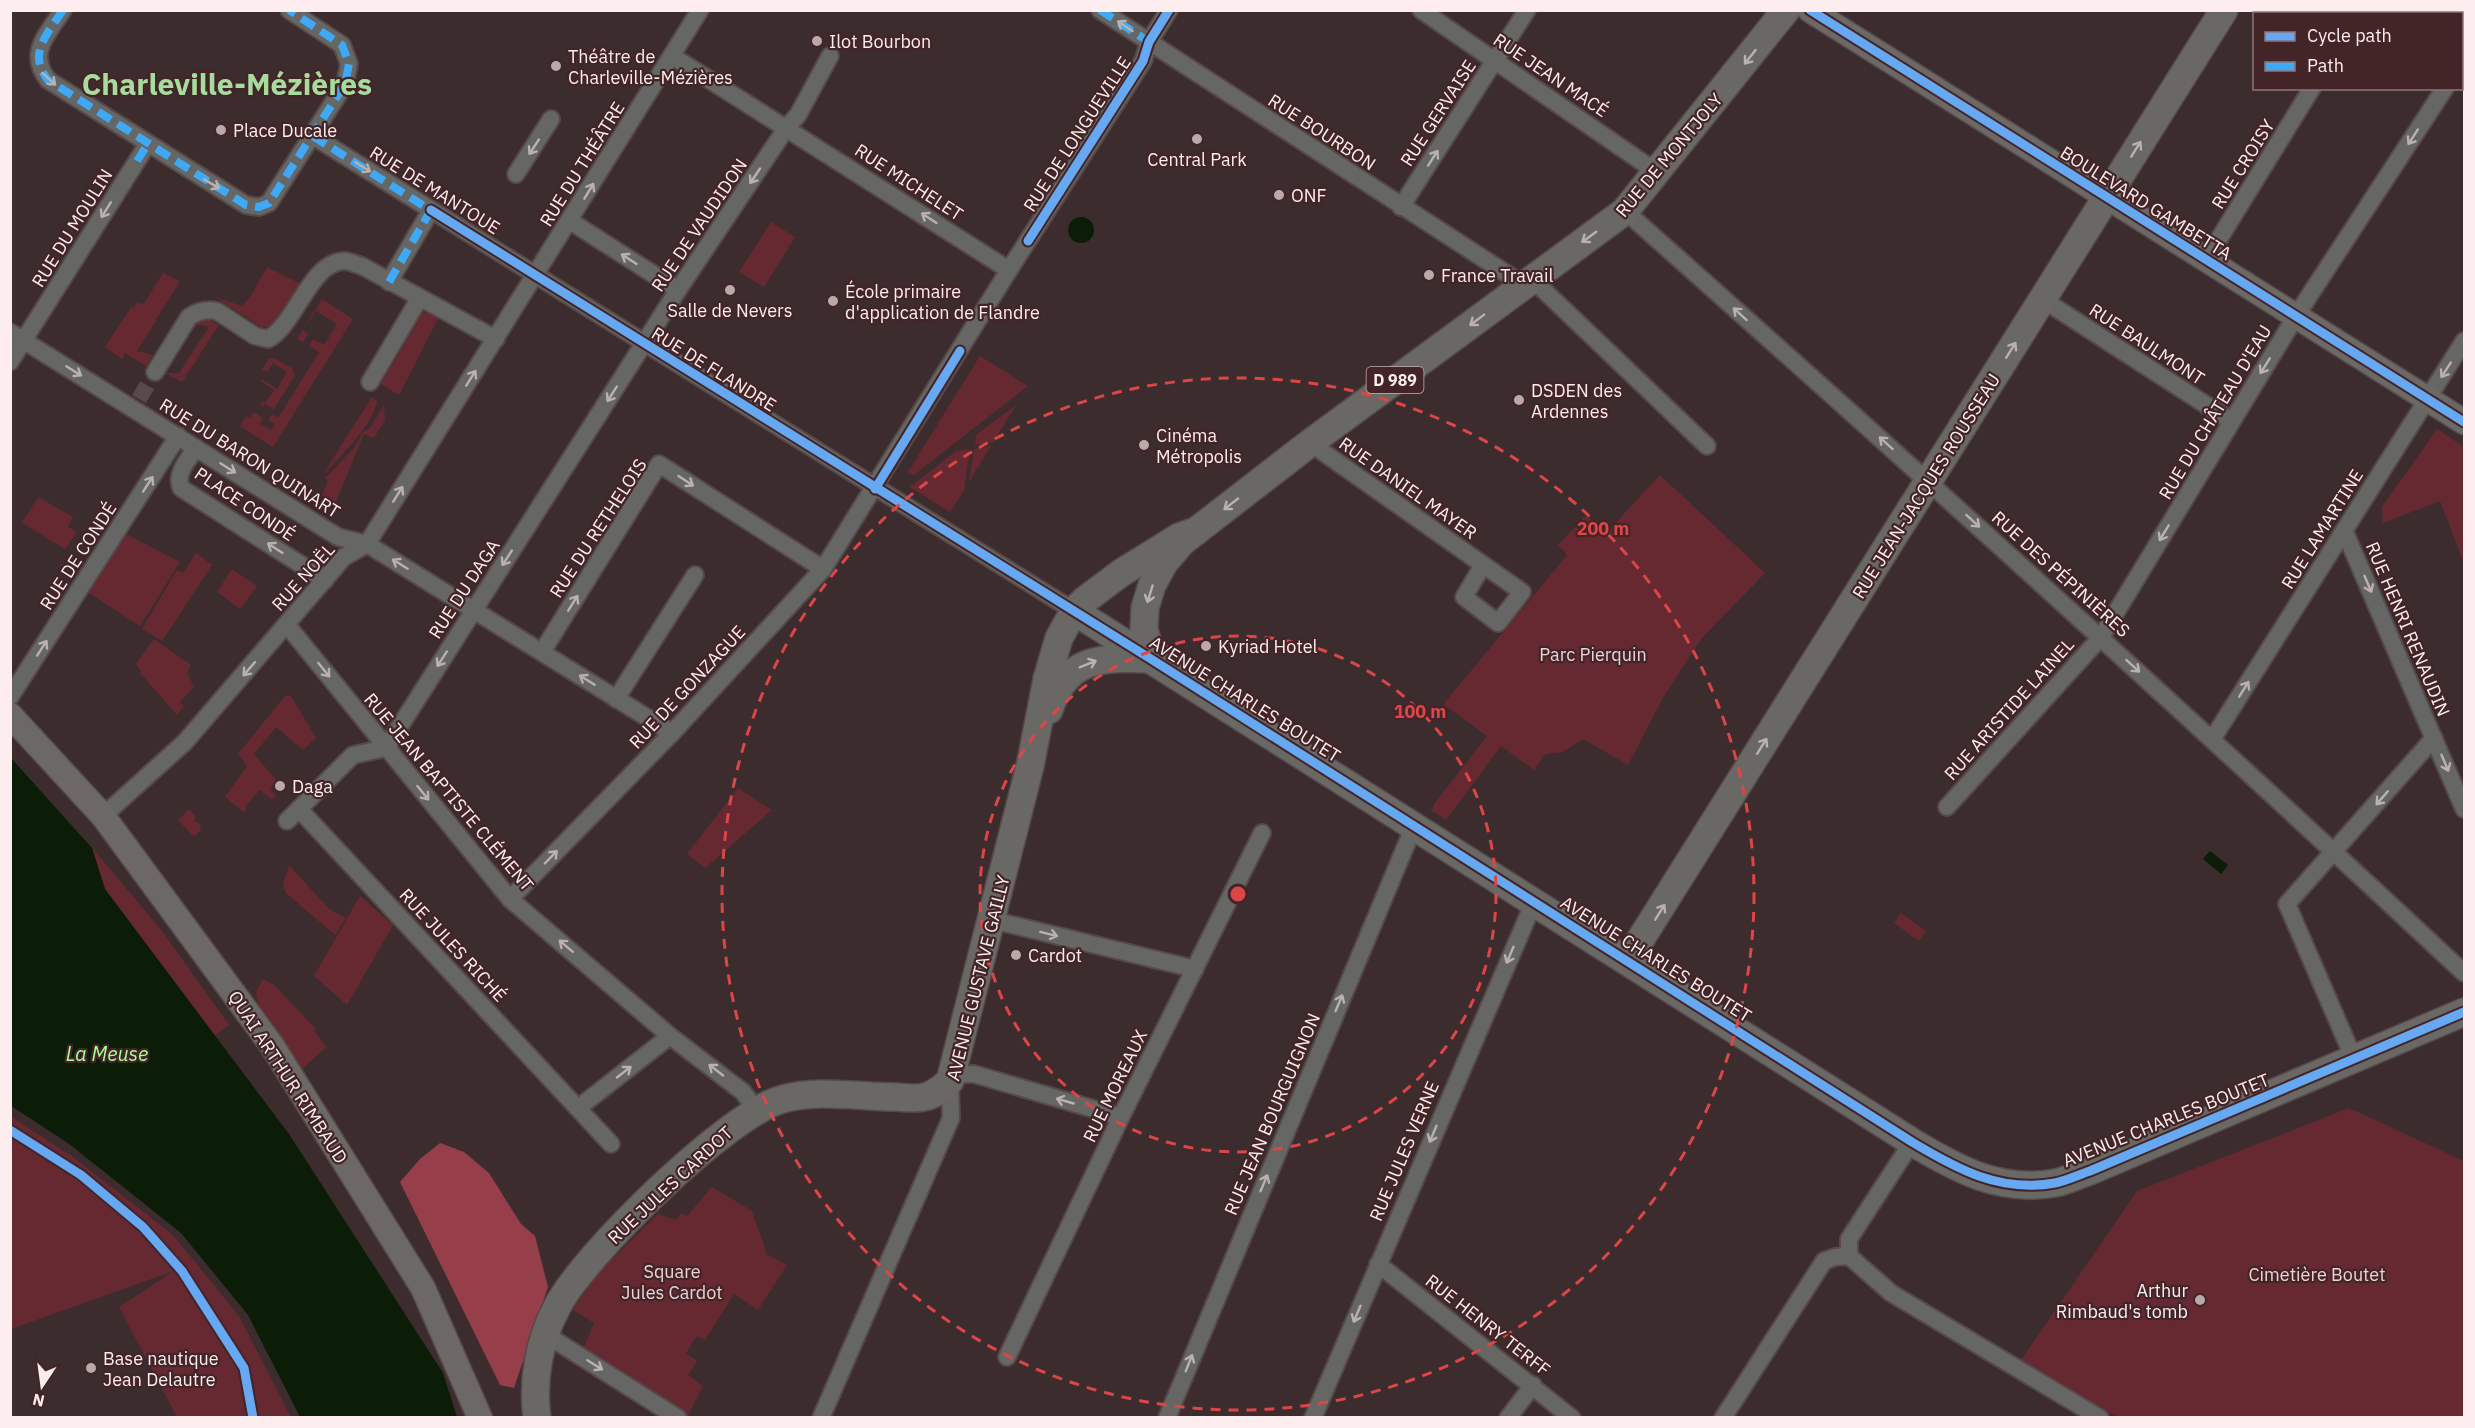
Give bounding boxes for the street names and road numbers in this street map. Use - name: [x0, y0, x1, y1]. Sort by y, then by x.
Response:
- street label: RUE JEAN MACÉ: [1489, 28, 1613, 122]
- street label: RUE DE LONGUEVILLE: [1018, 52, 1136, 216]
- street label: RUE GERVAISE: [1395, 55, 1481, 171]
- street label: RUE DE MONTJOLY: [1610, 88, 1728, 222]
- street label: RUE BOURBON: [1264, 89, 1380, 175]
- street label: RUE DU THÉÂTRE: [534, 97, 630, 231]
- street label: RUE CROISY: [2206, 115, 2280, 213]
- street label: RUE MICHELET: [851, 139, 967, 225]
- street label: RUE DE MANTOUE: [366, 141, 504, 239]
- street label: BOULEVARD GAMBETTA: [2056, 141, 2236, 265]
- street label: RUE DE VAUDIDON: [646, 154, 752, 296]
- street label: RUE DU MOULIN: [26, 165, 118, 291]
- street label: RUE BAULMONT: [2085, 298, 2209, 390]
- street label: RUE DU CHÂTEAU D'EAU: [2154, 320, 2276, 504]
- street label: RUE DE FLANDRE: [647, 321, 781, 417]
- road number: D 989: [1366, 367, 1424, 393]
- street label: RUE JEAN-JACQUES ROUSSEAU: [1847, 369, 2005, 603]
- street label: RUE DU BARON QUINART: [155, 393, 345, 523]
- street label: RUE DANIEL MAYER: [1335, 432, 1481, 544]
- street label: RUE DU RETHELOIS: [544, 454, 652, 602]
- street label: PLACE CONDÉ: [190, 462, 300, 546]
- street label: RUE LAMARTINE: [2276, 465, 2368, 593]
- street label: RUE DE CONDÉ: [35, 498, 121, 614]
- street label: RUE DES PÉPINIÈRES: [1987, 506, 2135, 642]
- street label: RUE DU DAGA: [423, 535, 505, 643]
- street label: RUE NOËL: [267, 538, 339, 616]
- street label: RUE HENRI RENAUDIN: [2361, 538, 2455, 720]
- street label: RUE DE GONZAGUE: [624, 621, 750, 753]
- street label: AVENUE CHARLES BOUTET: [1145, 631, 1345, 767]
- street label: RUE ARISTIDE LAINEL: [1939, 633, 2079, 785]
- street label: RUE JEAN BAPTISTE CLÉMENT: [359, 688, 539, 896]
- street label: AVENUE GUSTAVE GAILLY: [941, 872, 1015, 1083]
- street label: RUE JULES RICHÉ: [394, 883, 512, 1007]
- street label: AVENUE CHARLES BOUTET: [1556, 891, 1756, 1027]
- street label: QUAI ARTHUR RIMBAUD: [223, 986, 353, 1168]
- street label: RUE JEAN BOURGUIGNON: [1219, 1010, 1325, 1218]
- street label: RUE MOREAUX: [1078, 1026, 1152, 1146]
- street label: AVENUE CHARLES BOUTET: [2059, 1068, 2273, 1172]
- street label: RUE JULES VERNE: [1364, 1077, 1444, 1225]
- street label: RUE JULES CARDOT: [603, 1121, 737, 1249]
- street label: RUE HENRY TERFF: [1421, 1269, 1555, 1381]

